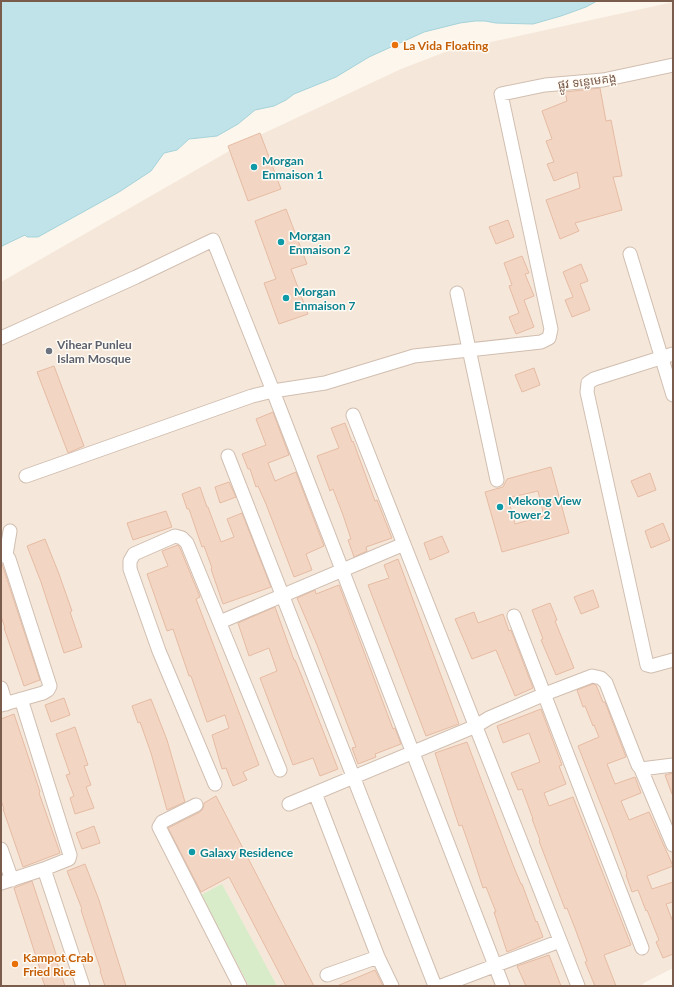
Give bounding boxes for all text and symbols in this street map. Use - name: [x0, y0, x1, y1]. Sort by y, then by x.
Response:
- place label: La Vida Floating: [403, 38, 489, 53]
- marker: La Vida Floating: [390, 40, 400, 50]
- street label: ផ្លូវ ទន្លេមេគង្គ: [557, 70, 618, 96]
- place label: Morgan Enmaison 1: [262, 153, 324, 182]
- marker: Morgan Enmaison 1: [249, 162, 259, 172]
- place label: Morgan Enmaison 2: [289, 228, 351, 257]
- marker: Morgan Enmaison 2: [276, 237, 286, 247]
- place label: Morgan Enmaison 7: [294, 284, 356, 313]
- marker: Morgan Enmaison 7: [281, 293, 291, 303]
- place label: Vihear Punleu Islam Mosque: [56, 337, 132, 366]
- marker: Vihear Punleu Islam Mosque: [44, 346, 54, 356]
- place label: Mekong View Tower 2: [508, 493, 582, 522]
- marker: Mekong View Tower 2: [495, 502, 505, 512]
- place label: Galaxy Residence: [200, 845, 294, 860]
- marker: Galaxy Residence: [187, 847, 197, 857]
- place label: Kampot Crab Fried Rice: [23, 950, 94, 979]
- marker: Kampot Crab Fried Rice: [10, 959, 20, 969]

